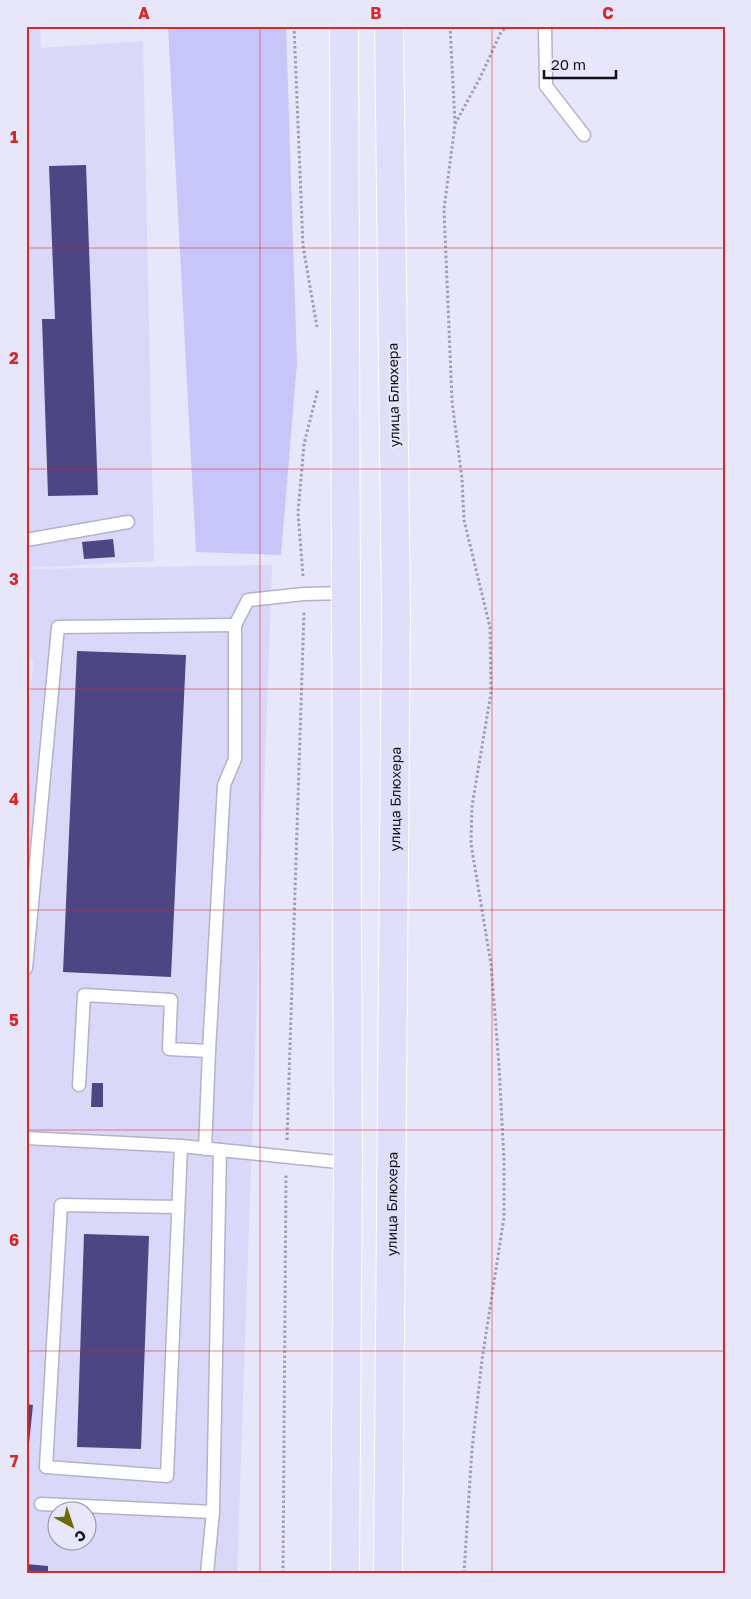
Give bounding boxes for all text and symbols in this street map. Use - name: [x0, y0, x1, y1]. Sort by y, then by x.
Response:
- text: A: [138, 3, 150, 23]
- text: B: [370, 3, 382, 23]
- text: C: [602, 3, 614, 23]
- scale bar: [544, 48, 616, 80]
- text: 20 m: [551, 55, 586, 73]
- text: 1: [10, 127, 18, 147]
- street label: улица Блюхера: [384, 343, 402, 447]
- text: 2: [9, 348, 19, 368]
- text: 3: [9, 569, 19, 589]
- street label: улица Блюхера: [386, 747, 403, 851]
- text: 4: [9, 789, 19, 809]
- text: 5: [9, 1010, 19, 1030]
- street label: улица Блюхера: [382, 1152, 400, 1256]
- text: 6: [9, 1230, 19, 1250]
- text: 7: [10, 1451, 19, 1471]
- north arrow: [48, 1502, 98, 1552]
- text: С: [71, 1527, 90, 1546]

